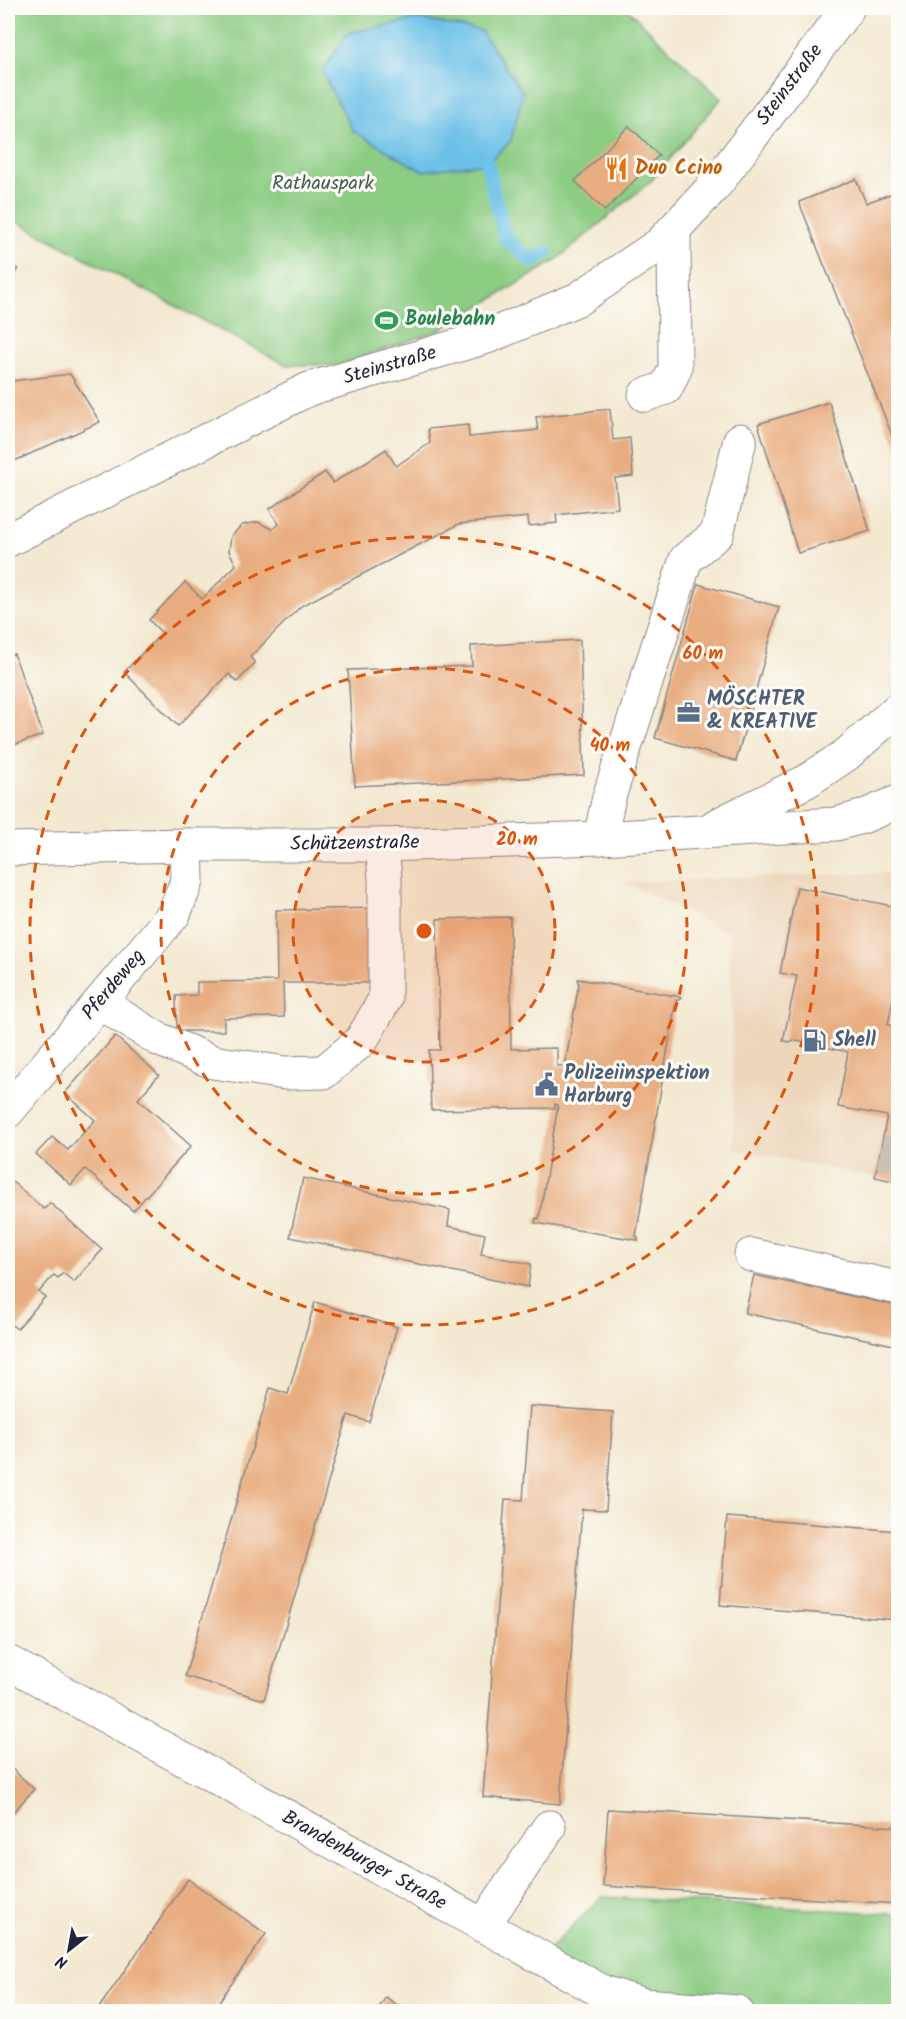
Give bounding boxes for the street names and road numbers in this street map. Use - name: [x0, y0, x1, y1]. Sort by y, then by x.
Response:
- street label: Steinstraße: [748, 37, 832, 133]
- street label: Steinstraße: [340, 337, 440, 395]
- street label: Schützenstraße: [290, 827, 420, 861]
- street label: Pferdeweg: [74, 942, 154, 1028]
- street label: Brandenburger Straße: [276, 1802, 452, 1920]

